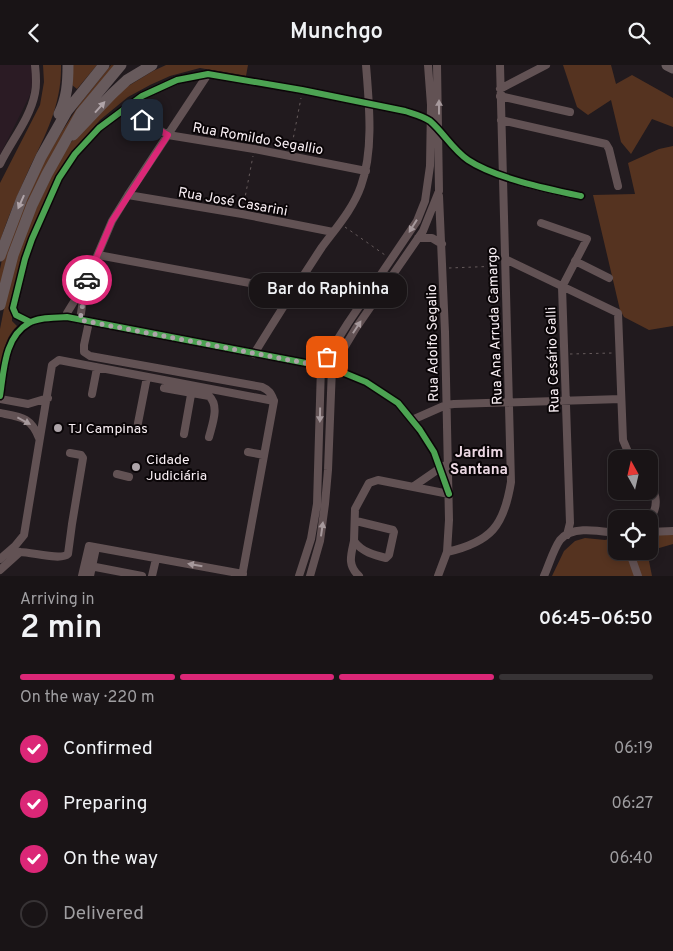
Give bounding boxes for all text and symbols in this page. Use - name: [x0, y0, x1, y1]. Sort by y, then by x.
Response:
- icon: back: [20, 19, 48, 47]
- text: Munchgo: [290, 19, 383, 46]
- icon: search: [625, 19, 653, 47]
- pin: [121, 99, 163, 141]
- one-way arrow: [435, 99, 443, 115]
- one-way arrow: [94, 101, 106, 113]
- icon: home: [128, 106, 156, 134]
- street label: Rua Romildo Segallio: [191, 120, 325, 159]
- street label: Rua José Casarini: [177, 184, 289, 220]
- one-way arrow: [16, 195, 24, 209]
- one-way arrow: [409, 219, 418, 233]
- street label: Rua Ana Arruda Camargo: [484, 246, 507, 405]
- courier: [62, 255, 112, 305]
- icon: car: [73, 266, 101, 294]
- callout: Bar do Raphinha: [248, 272, 406, 307]
- text: Bar do Raphinha: [267, 280, 389, 300]
- street label: Rua Adolfo Segalio: [424, 284, 443, 402]
- street label: Rua Cesário Galli: [543, 307, 564, 413]
- one-way arrow: [353, 320, 362, 333]
- pin: [306, 336, 348, 378]
- icon: bag: [313, 343, 341, 371]
- one-way arrow: [316, 407, 324, 423]
- one-way arrow: [18, 416, 31, 425]
- place label: TJ Campinas: [68, 421, 148, 438]
- marker: TJ Campinas: [52, 422, 64, 434]
- district label: Jardim Santana: [450, 444, 508, 480]
- north arrow: [608, 450, 658, 500]
- map controls: [608, 450, 658, 560]
- place label: Cidade Judiciária: [146, 452, 207, 485]
- marker: Cidade Judiciária: [130, 461, 142, 473]
- button: locate: [608, 510, 658, 560]
- one-way arrow: [318, 521, 326, 537]
- one-way arrow: [186, 561, 202, 569]
- text: Arriving in: [20, 590, 95, 610]
- text: 06:45–06:50: [539, 607, 653, 631]
- text: 2 min: [20, 609, 102, 649]
- text: On the way · 220 m: [20, 688, 155, 708]
- icon: check: [20, 735, 48, 763]
- text: Confirmed: [63, 737, 153, 761]
- text: 06:19: [614, 739, 653, 759]
- icon: check: [20, 790, 48, 818]
- text: Preparing: [63, 792, 147, 816]
- text: 06:27: [612, 794, 653, 814]
- icon: check: [20, 845, 48, 873]
- text: On the way: [63, 847, 158, 871]
- text: 06:40: [609, 849, 653, 869]
- text: Delivered: [63, 902, 144, 926]

